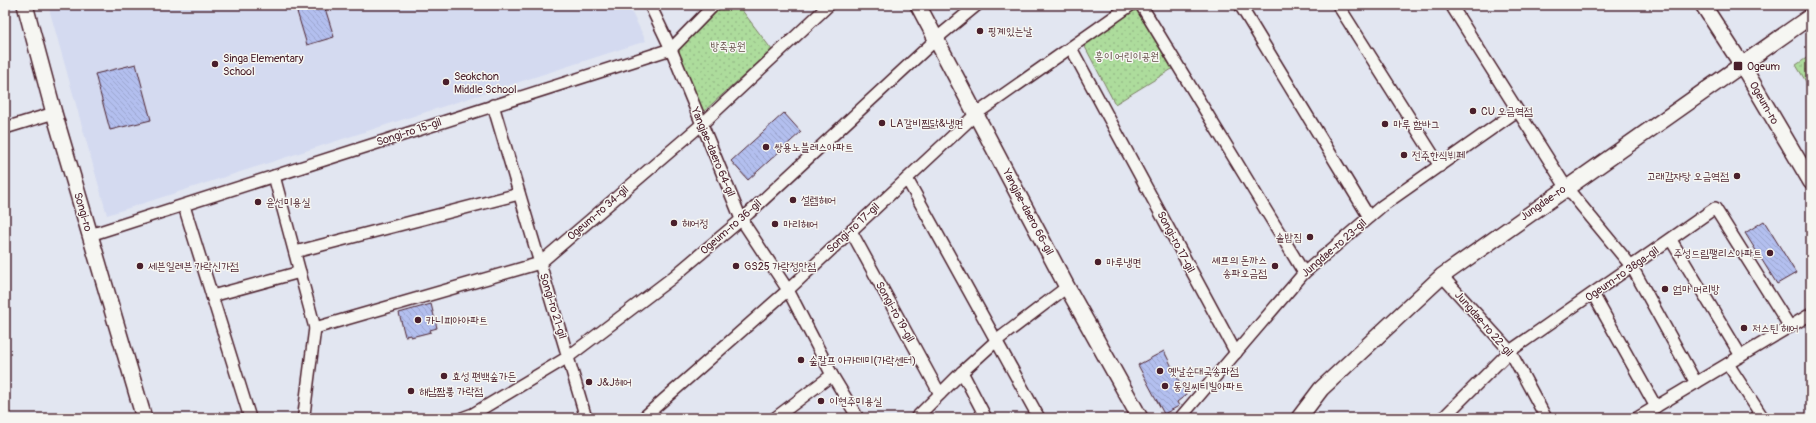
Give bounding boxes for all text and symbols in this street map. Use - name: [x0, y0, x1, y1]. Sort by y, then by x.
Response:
- place label: 핑계있는날: [988, 25, 1032, 38]
- marker: 핑계있는날: [975, 26, 985, 36]
- park label: 방죽공원: [710, 40, 746, 53]
- park label: 흥이 어린이공원: [1095, 50, 1159, 63]
- place label: Singa Elementary School: [223, 52, 304, 78]
- marker: Singa Elementary School: [210, 59, 220, 69]
- marker: Ogeum: [1732, 60, 1744, 72]
- place label: Ogeum: [1747, 60, 1780, 73]
- place label: Seokchon Middle School: [454, 70, 517, 96]
- marker: Seokchon Middle School: [441, 77, 451, 87]
- street label: Ogeum-ro: [1747, 79, 1781, 127]
- street label: Yangjae-daero 64-gil: [688, 104, 738, 199]
- place label: CU 오금역점: [1481, 105, 1533, 118]
- marker: CU 오금역점: [1468, 106, 1478, 116]
- street label: Songi-ro 15-gil: [375, 115, 443, 149]
- place label: LA갈비찜닭&냉면: [890, 117, 963, 130]
- marker: LA갈비찜닭&냉면: [877, 118, 887, 128]
- place label: 마루 함바그: [1393, 118, 1440, 131]
- marker: 마루 함바그: [1380, 119, 1390, 129]
- place label: 쌍용노블레스아파트: [774, 141, 854, 154]
- marker: 쌍용노블레스아파트: [761, 142, 771, 152]
- place label: 전주한식뷔페: [1412, 149, 1465, 162]
- marker: 전주한식뷔페: [1399, 150, 1409, 160]
- street label: Yangjae-daero 66-gil: [999, 166, 1056, 257]
- place label: 고래감자탕 오금역점: [1647, 170, 1729, 183]
- marker: 고래감자탕 오금역점: [1732, 171, 1742, 181]
- street label: Jungdae-ro: [1518, 182, 1568, 223]
- street label: Ogeum-ro 34-gil: [565, 183, 631, 243]
- street label: Songi-ro: [71, 191, 95, 233]
- place label: 설렘헤어: [801, 194, 836, 207]
- marker: 설렘헤어: [788, 195, 798, 205]
- place label: 윤선미용실: [266, 196, 310, 209]
- marker: 윤선미용실: [253, 197, 263, 207]
- street label: Ogeum-ro 36-gil: [698, 197, 764, 257]
- street label: Songi-ro 17-gil: [824, 200, 882, 256]
- street label: Songi-ro 17-gil: [1154, 209, 1198, 275]
- street label: Jungdae-ro 23-gil: [1299, 216, 1369, 280]
- place label: 헤어정: [682, 217, 709, 230]
- marker: 헤어정: [669, 218, 679, 228]
- place label: 마리헤어: [783, 218, 818, 231]
- marker: 마리헤어: [770, 219, 780, 229]
- place label: 솥밥집: [1275, 231, 1302, 244]
- marker: 솥밥집: [1305, 232, 1315, 242]
- street label: Ogeum-ro 38ga-gil: [1583, 244, 1661, 304]
- place label: 주성드림팰리스아파트: [1673, 247, 1762, 260]
- marker: 주성드림팰리스아파트: [1765, 248, 1775, 258]
- place label: 셰프의 돈까스 송파오금점: [1212, 254, 1267, 280]
- place label: 마루냉면: [1106, 256, 1141, 269]
- marker: 마루냉면: [1093, 257, 1103, 267]
- place label: 세븐일레븐 가락신가점: [148, 260, 239, 273]
- place label: GS25 가락정안점: [744, 260, 817, 273]
- marker: 세븐일레븐 가락신가점: [135, 261, 145, 271]
- marker: GS25 가락정안점: [731, 261, 741, 271]
- marker: 셰프의 돈까스 송파오금점: [1270, 261, 1280, 271]
- street label: Songi-ro 21-gil: [537, 272, 569, 340]
- street label: Songi-ro 19-gil: [873, 279, 917, 345]
- place label: 엄마 머리방: [1673, 283, 1720, 296]
- marker: 엄마 머리방: [1660, 284, 1670, 294]
- street label: Jungdae-ro 22-gil: [1452, 289, 1516, 359]
- place label: 카니피아아파트: [426, 314, 488, 327]
- marker: 카니피아아파트: [413, 315, 423, 325]
- place label: 저스틴 헤어: [1752, 322, 1799, 335]
- marker: 저스틴 헤어: [1739, 323, 1749, 333]
- place label: 숲칼프 아카데미(가락센터): [809, 354, 916, 367]
- marker: 숲칼프 아카데미(가락센터): [796, 355, 806, 365]
- place label: 옛날순대국송파점: [1168, 365, 1239, 378]
- marker: 옛날순대국송파점: [1155, 366, 1165, 376]
- place label: 효성 편백숲가든: [452, 370, 516, 383]
- marker: 효성 편백숲가든: [439, 371, 449, 381]
- place label: J&J헤어: [597, 376, 632, 389]
- marker: J&J헤어: [584, 377, 594, 387]
- place label: 동일씨티빌아파트: [1173, 380, 1244, 393]
- marker: 동일씨티빌아파트: [1160, 381, 1170, 391]
- place label: 해남짬뽕 가락점: [419, 385, 483, 398]
- marker: 해남짬뽕 가락점: [406, 386, 416, 396]
- place label: 이현주미용실: [829, 395, 882, 408]
- marker: 이현주미용실: [816, 396, 826, 406]

